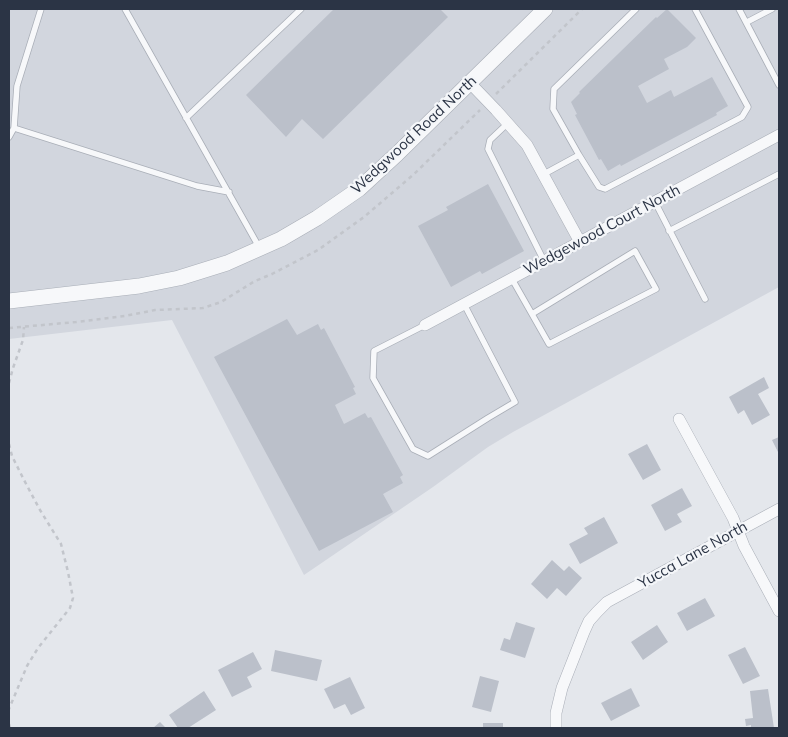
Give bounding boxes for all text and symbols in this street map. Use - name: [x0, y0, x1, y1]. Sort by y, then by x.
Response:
- street label: Wedgwood Road North: [347, 72, 481, 198]
- street label: Wedgewood Court North: [521, 181, 683, 279]
- street label: Yucca Lane North: [635, 518, 751, 592]

